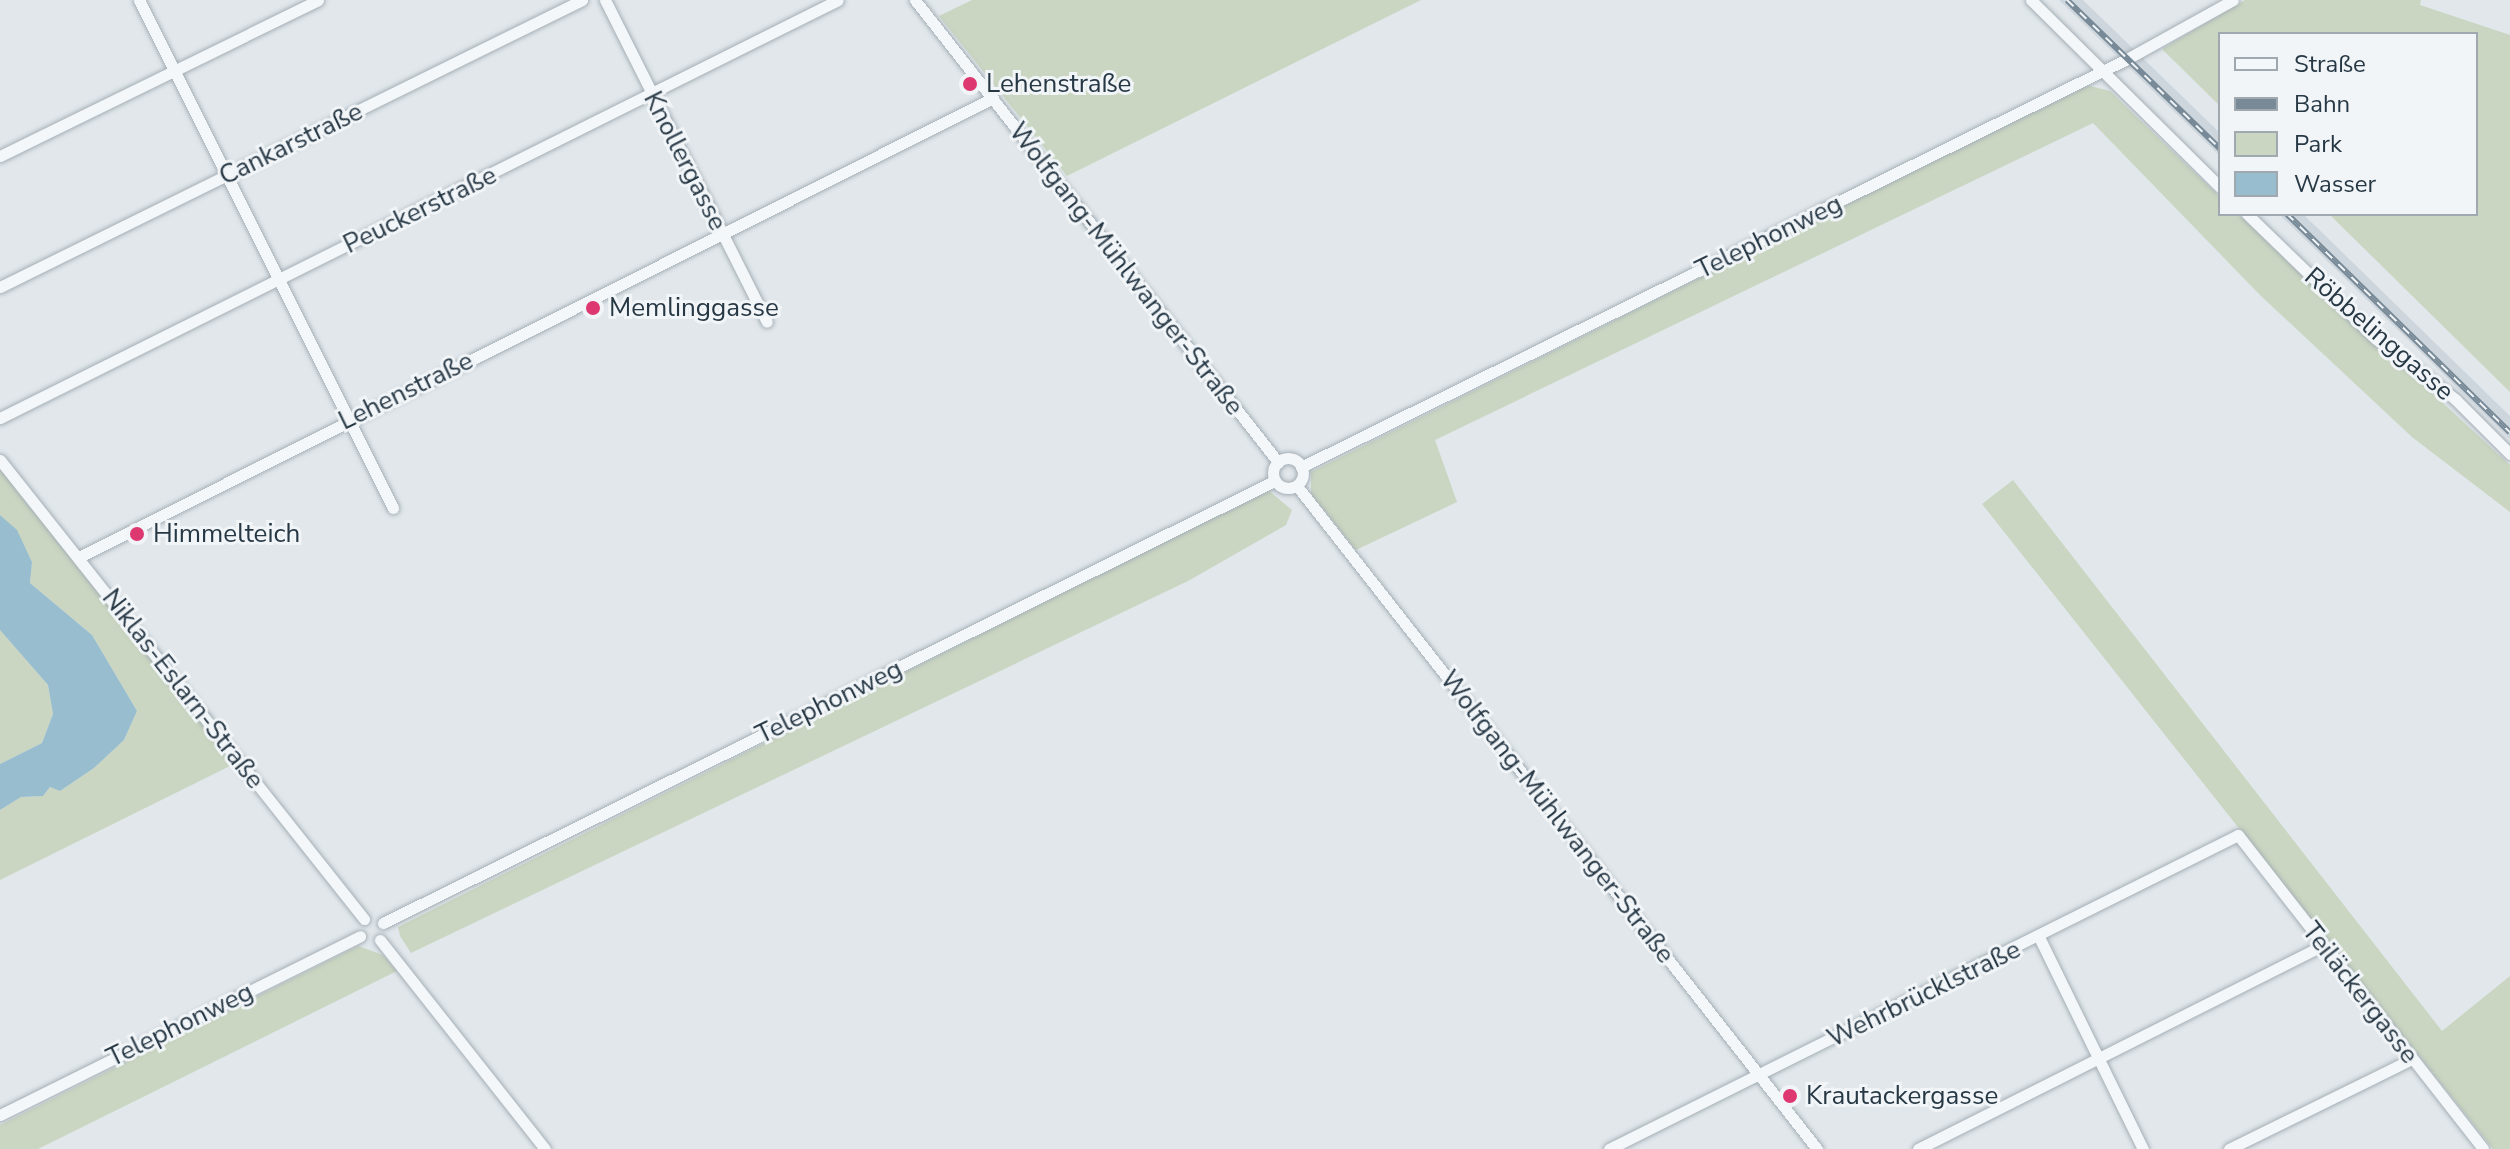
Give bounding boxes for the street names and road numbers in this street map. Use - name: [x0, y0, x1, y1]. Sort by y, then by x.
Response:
- street label: Knollergasse: [637, 86, 733, 236]
- street label: Cankarstraße: [214, 96, 368, 192]
- street label: Wolfgang-Mühlwanger-Straße: [1002, 117, 1250, 421]
- street label: Peuckerstraße: [338, 160, 502, 260]
- street label: Telephonweg: [1691, 188, 1847, 286]
- street label: Röbbelinggasse: [2298, 261, 2460, 407]
- street label: Lehenstraße: [334, 345, 478, 437]
- street label: Niklas-Eslarn-Straße: [95, 583, 271, 795]
- street label: Telephonweg: [751, 653, 907, 751]
- street label: Wolfgang-Mühlwanger-Straße: [1433, 665, 1681, 969]
- street label: Teiläckergasse: [2295, 916, 2425, 1070]
- street label: Wehrbrücklstraße: [1822, 934, 2026, 1054]
- street label: Telephonweg: [102, 976, 258, 1074]

